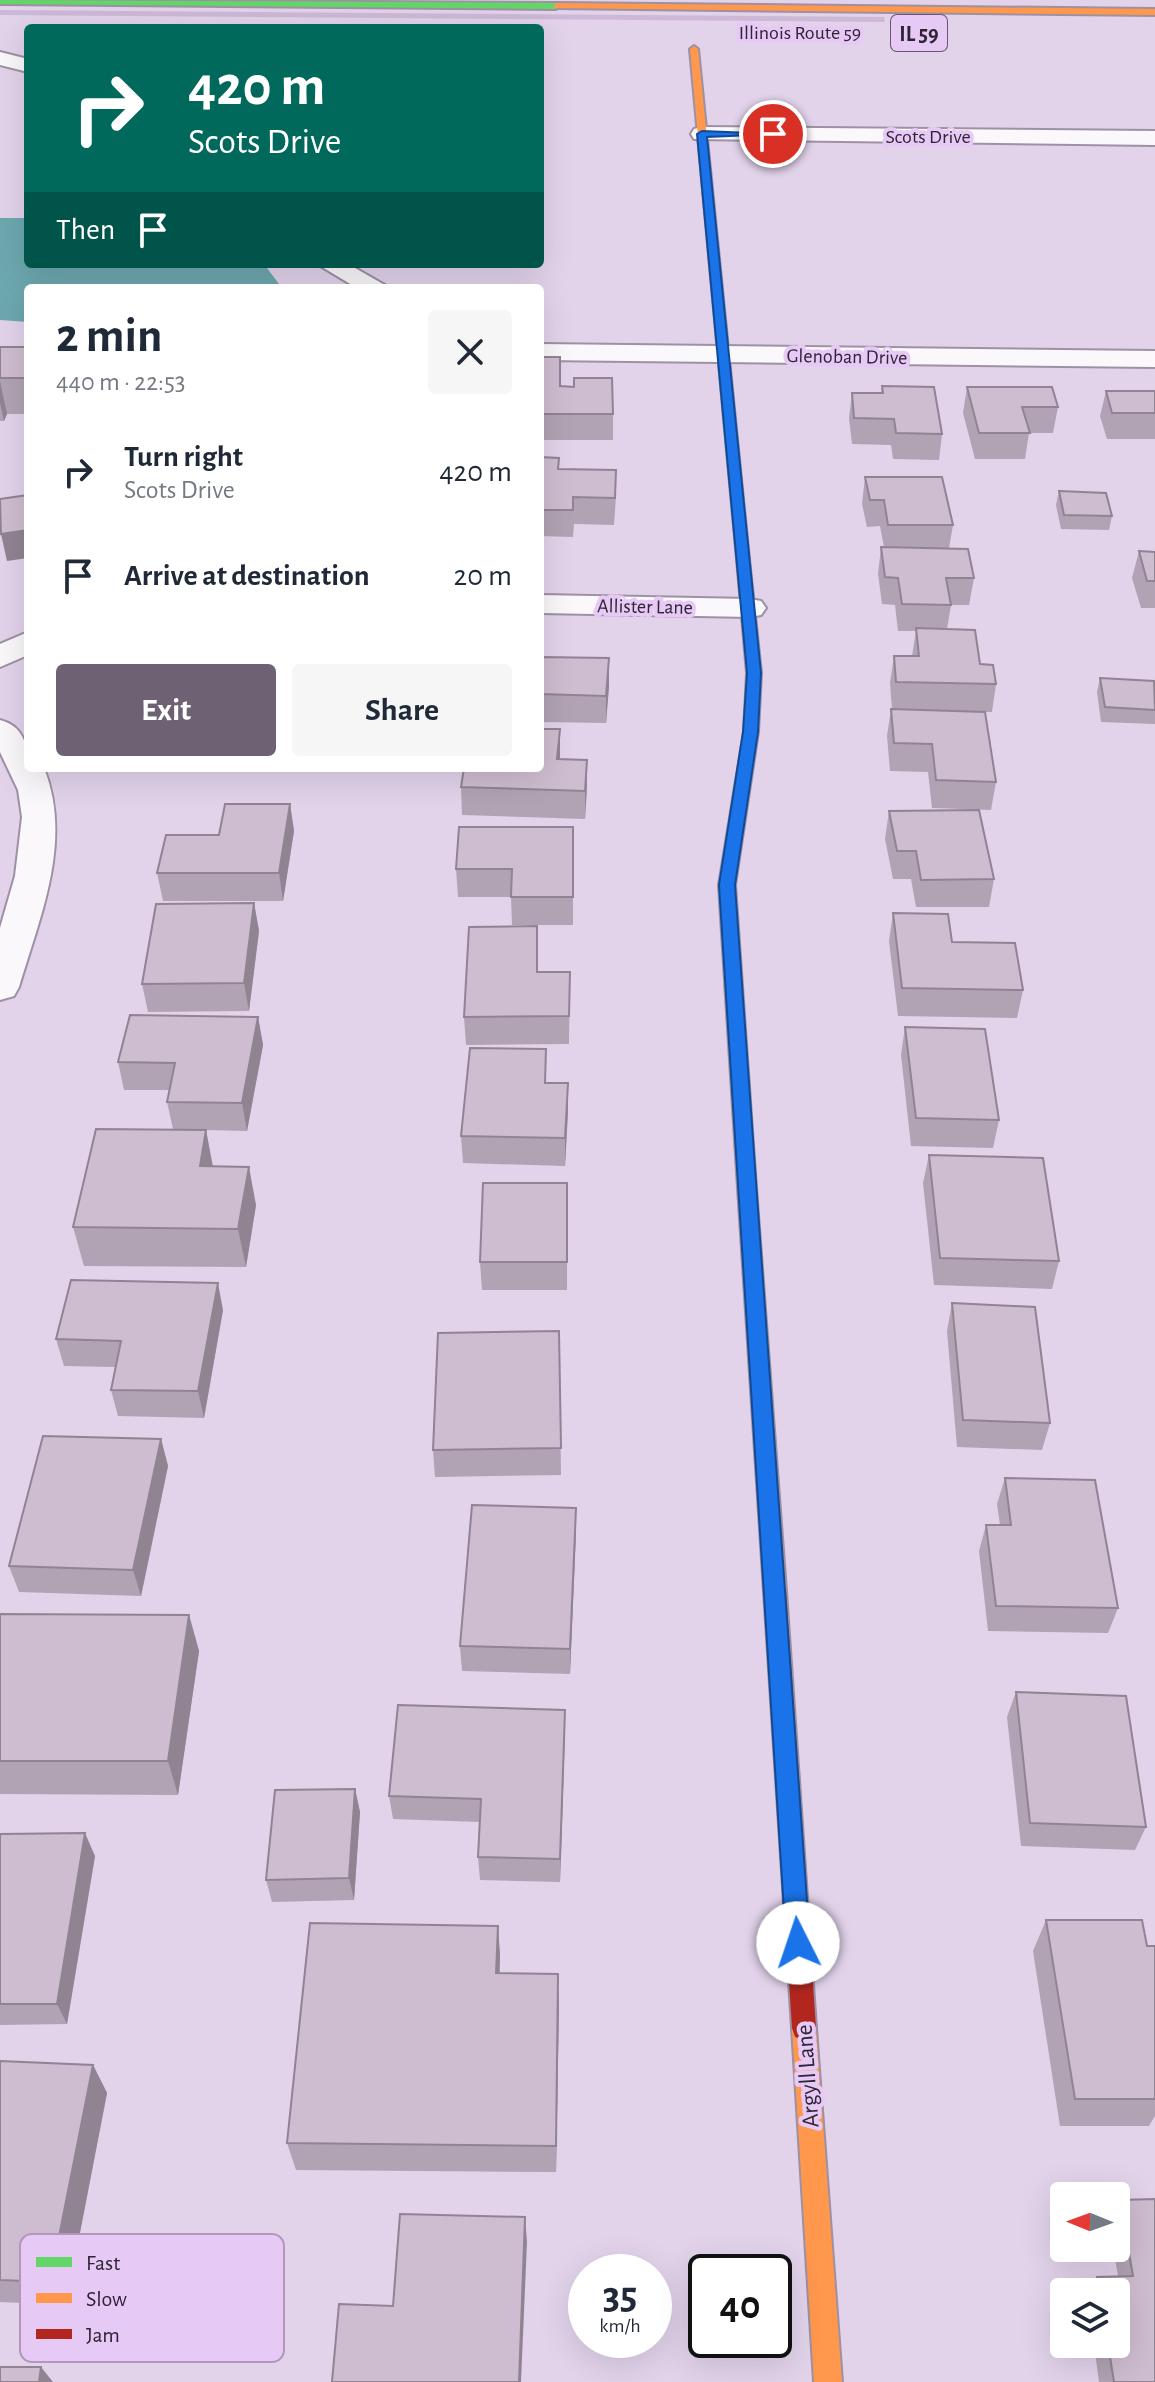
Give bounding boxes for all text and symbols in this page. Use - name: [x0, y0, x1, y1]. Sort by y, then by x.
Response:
- road number: IL 59: [891, 15, 947, 51]
- street label: Illinois Route 59: [739, 23, 861, 43]
- icon: right: [56, 56, 160, 160]
- text: 420 m: [188, 59, 325, 115]
- pin: [739, 100, 807, 168]
- icon: arrive: [751, 112, 795, 156]
- text: Scots Drive: [188, 124, 341, 160]
- street label: Scots Drive: [885, 127, 971, 147]
- icon: arrive: [131, 208, 175, 252]
- text: Then: [56, 215, 115, 245]
- button: close: [428, 310, 512, 394]
- text: 2 min: [56, 313, 163, 361]
- street label: Glenoban Drive: [786, 346, 907, 368]
- text: 440 m · 22:53: [56, 369, 186, 395]
- text: Turn right: [124, 442, 243, 472]
- icon: right: [56, 450, 100, 494]
- text: 420 m: [439, 457, 512, 487]
- text: Scots Drive: [124, 477, 235, 503]
- icon: arrive: [56, 554, 100, 598]
- text: Arrive at destination: [124, 561, 370, 591]
- text: 20 m: [454, 561, 512, 591]
- street label: Allister Lane: [597, 596, 693, 618]
- button: Exit: [56, 664, 276, 756]
- button: Share: [292, 664, 512, 756]
- position arrow: [756, 1901, 840, 1985]
- street label: Argyll Lane: [792, 2024, 824, 2128]
- north arrow: [1050, 2182, 1130, 2262]
- map controls: [1050, 2182, 1130, 2358]
- legend: [20, 2234, 284, 2362]
- text: Fast: [86, 2252, 120, 2274]
- speed limit sign: 40: [688, 2254, 792, 2358]
- text: 35: [603, 2276, 637, 2316]
- button: layers: [1050, 2278, 1130, 2358]
- text: Slow: [86, 2288, 127, 2310]
- text: km/h: [599, 2316, 641, 2336]
- text: Jam: [86, 2324, 120, 2346]

